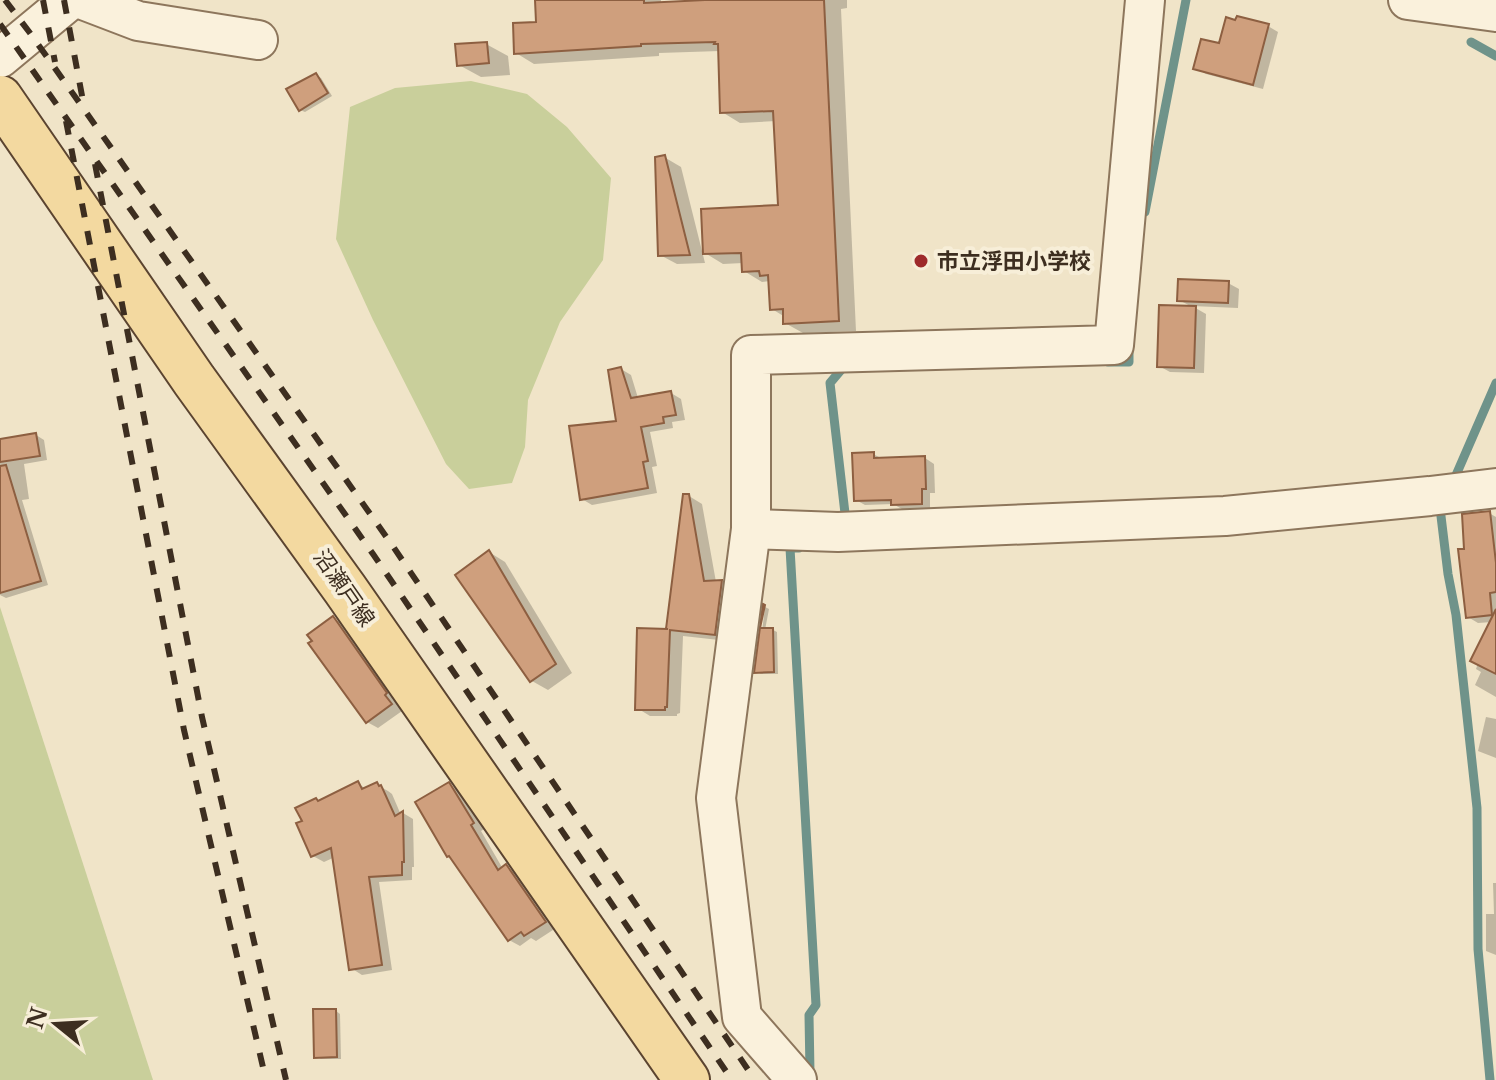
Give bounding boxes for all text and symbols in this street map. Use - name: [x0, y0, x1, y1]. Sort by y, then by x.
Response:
- place label: 市立浮田小学校: [937, 248, 1091, 275]
- marker: 市立浮田小学校: [912, 252, 930, 270]
- street label: 沼瀬戸線: [308, 544, 380, 632]
- north arrow: [16, 984, 96, 1064]
- text: N: [21, 1004, 54, 1032]

